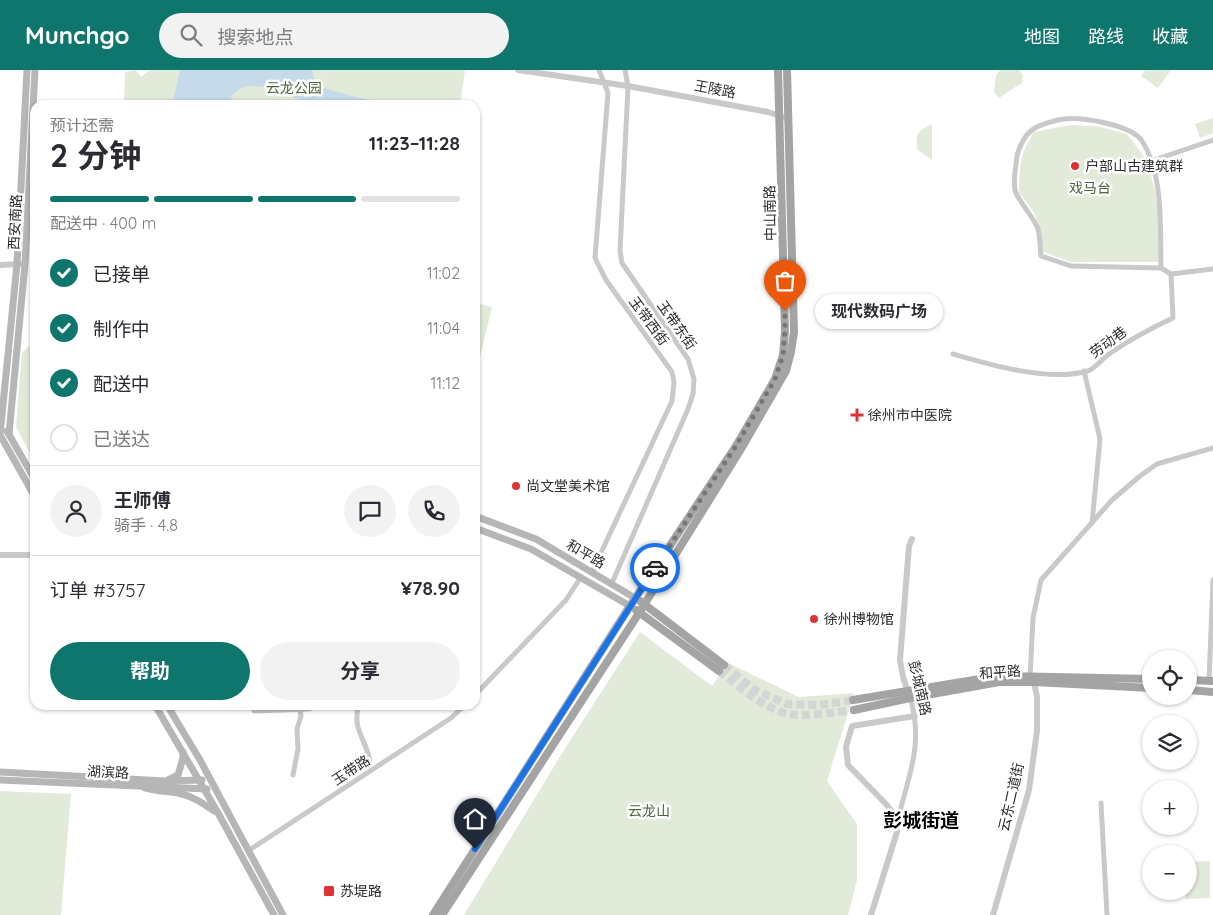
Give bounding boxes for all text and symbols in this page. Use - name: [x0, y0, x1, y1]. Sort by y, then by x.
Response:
- search box: [159, 13, 509, 58]
- text: Munchgo: [25, 20, 129, 50]
- icon: search: [177, 21, 205, 49]
- text: 搜索地点: [217, 25, 293, 49]
- text: 地图: [1024, 25, 1060, 48]
- text: 路线: [1088, 25, 1124, 48]
- text: 收藏: [1152, 25, 1188, 48]
- street label: 王陵路: [693, 76, 737, 102]
- park label: 云龙公园: [266, 79, 322, 97]
- text: 预计还需: [50, 115, 114, 135]
- text: 11:23–11:28: [369, 131, 460, 155]
- text: 2 分钟: [50, 135, 141, 175]
- place label: 户部山古建筑群: [1085, 157, 1183, 175]
- marker: 户部山古建筑群: [1069, 160, 1081, 172]
- park label: 戏马台: [1069, 179, 1111, 197]
- street label: 中山南路: [761, 185, 779, 241]
- street label: 西安南路: [5, 194, 25, 250]
- text: 配送中 · 400 m: [50, 213, 156, 233]
- icon: check: [50, 259, 78, 287]
- pin: [764, 260, 806, 311]
- text: 已接单: [93, 262, 150, 286]
- text: 11:02: [427, 263, 460, 283]
- icon: bag: [771, 267, 799, 295]
- street label: 玉带西街: [625, 293, 673, 349]
- callout: 现代数码广场: [815, 294, 942, 328]
- street label: 玉带东街: [654, 297, 700, 353]
- text: 现代数码广场: [831, 301, 927, 321]
- icon: check: [50, 314, 78, 342]
- text: 制作中: [93, 317, 150, 341]
- text: 11:04: [427, 318, 460, 338]
- street label: 劳动巷: [1086, 322, 1130, 362]
- icon: check: [50, 369, 78, 397]
- text: 配送中: [93, 372, 150, 396]
- text: 11:12: [430, 373, 460, 393]
- place label: 徐州市中医院: [868, 406, 952, 424]
- marker: 徐州市中医院: [850, 408, 864, 422]
- text: 已送达: [93, 427, 150, 451]
- place label: 尚文堂美术馆: [526, 477, 610, 495]
- marker: 尚文堂美术馆: [510, 480, 522, 492]
- button: person: [50, 485, 102, 537]
- button: chat: [344, 485, 396, 537]
- button: phone: [408, 485, 460, 537]
- text: 王师傅: [114, 488, 171, 512]
- text: 骑手 · 4.8: [114, 515, 178, 535]
- street label: 和平路: [563, 536, 609, 572]
- courier: [630, 543, 680, 593]
- icon: car: [641, 554, 669, 582]
- text: ¥78.90: [401, 576, 460, 600]
- text: 订单 #3757: [50, 578, 145, 602]
- place label: 徐州博物馆: [824, 610, 894, 628]
- marker: 徐州博物馆: [808, 613, 820, 625]
- button: 帮助: [50, 642, 250, 700]
- button: 分享: [260, 642, 460, 700]
- map controls: [1142, 650, 1197, 900]
- button: locate: [1142, 650, 1197, 705]
- street label: 彭城南路: [905, 659, 935, 717]
- street label: 和平路: [978, 662, 1022, 682]
- button: layers: [1142, 715, 1197, 770]
- street label: 玉带路: [328, 751, 374, 789]
- street label: 云东二道街: [994, 761, 1028, 833]
- street label: 湖滨路: [87, 762, 129, 782]
- button: +: [1142, 780, 1197, 835]
- pin: [454, 798, 496, 849]
- park label: 云龙山: [628, 802, 670, 820]
- icon: home: [461, 805, 489, 833]
- district label: 彭城街道: [883, 808, 959, 832]
- button: −: [1142, 845, 1197, 900]
- place label: 苏堤路: [340, 882, 382, 900]
- marker: 苏堤路: [322, 884, 336, 898]

